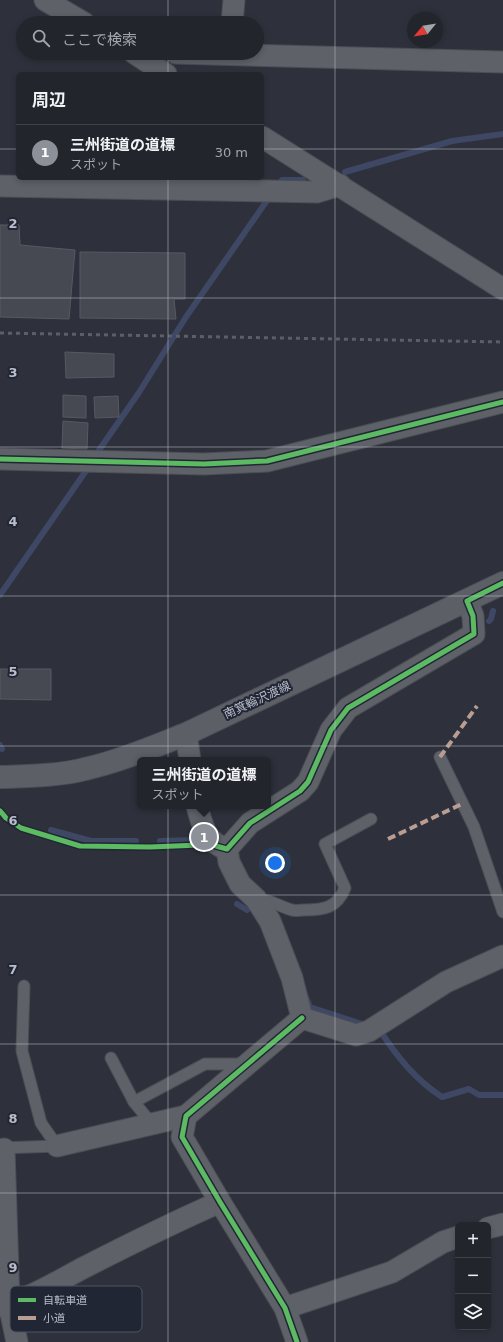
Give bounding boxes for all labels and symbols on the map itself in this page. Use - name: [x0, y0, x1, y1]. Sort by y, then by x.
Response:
- north arrow: [407, 12, 443, 48]
- text: 2: [8, 216, 18, 231]
- text: 3: [8, 365, 18, 380]
- text: 4: [8, 514, 18, 529]
- text: 5: [8, 664, 18, 679]
- street label: 南箕輪沢渡線: [221, 678, 293, 722]
- text: 6: [8, 813, 18, 828]
- pin: 1: [191, 822, 217, 852]
- your location: [265, 853, 285, 873]
- text: 7: [8, 962, 18, 977]
- text: 8: [8, 1111, 18, 1126]
- text: 9: [8, 1260, 18, 1275]
- legend: [10, 1286, 142, 1332]
- text: 自転車道: [43, 1294, 87, 1307]
- text: 小道: [43, 1312, 65, 1325]

